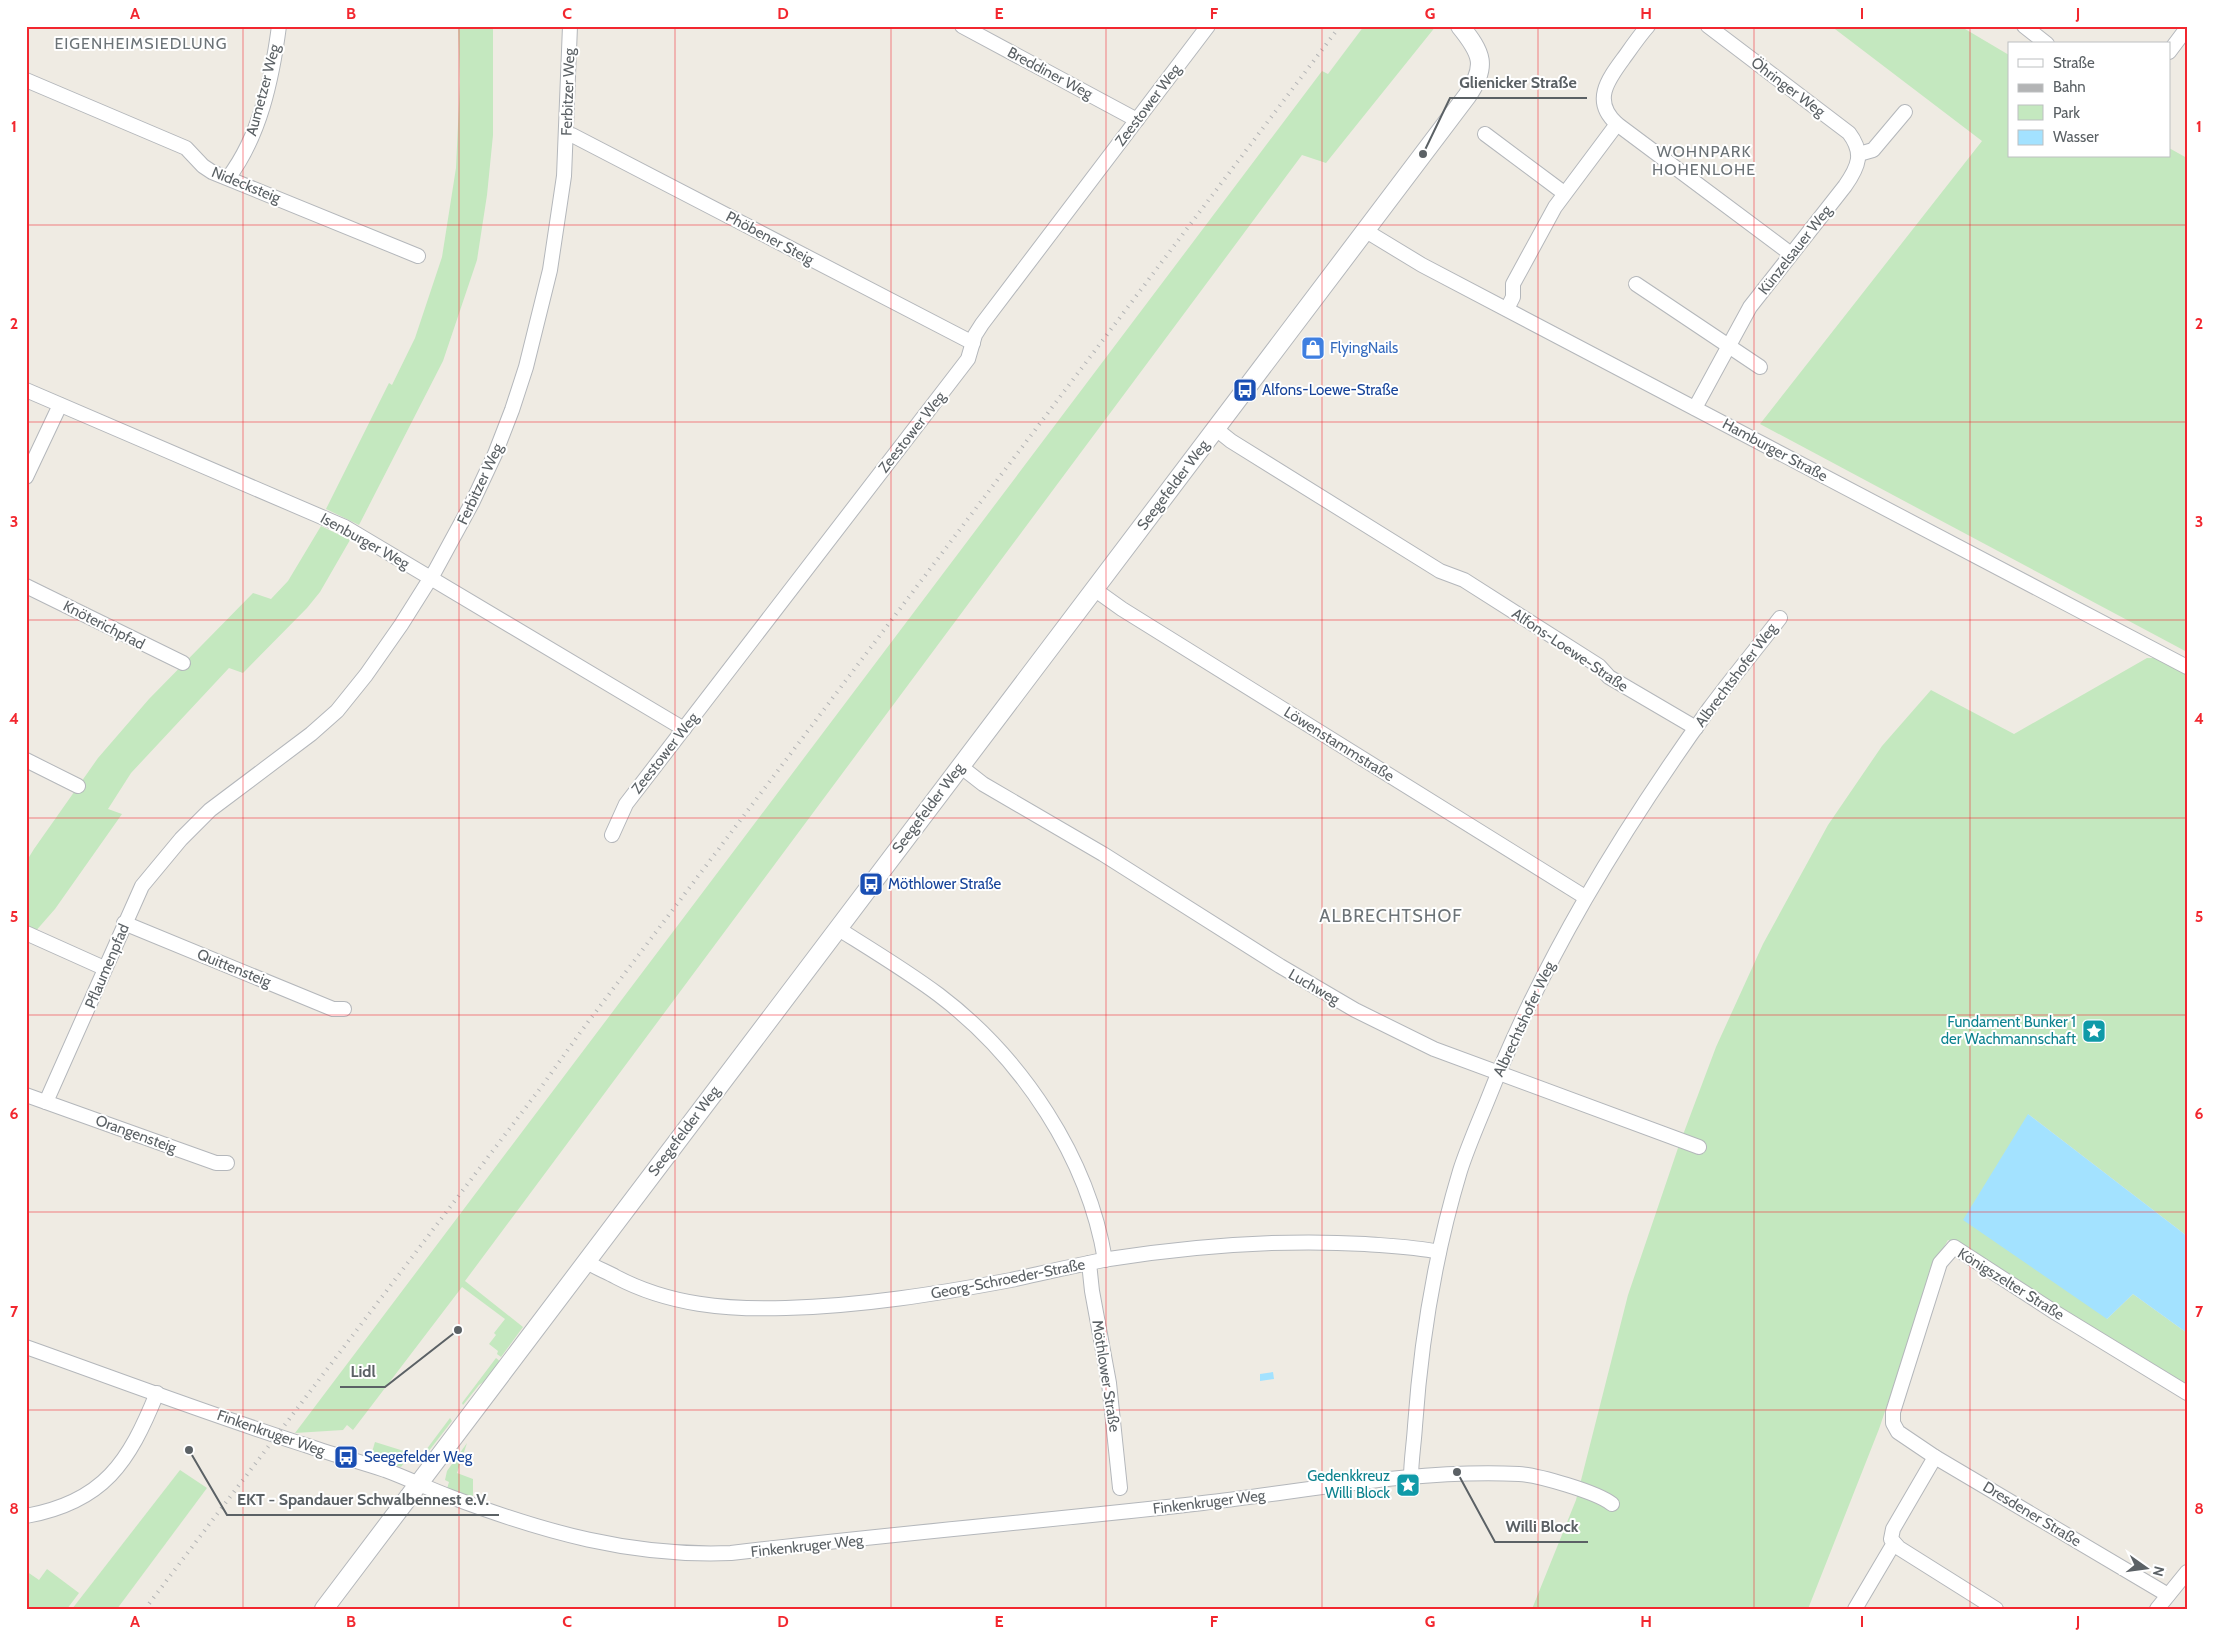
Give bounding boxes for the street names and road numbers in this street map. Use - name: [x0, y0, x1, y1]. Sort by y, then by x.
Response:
- street label: Aumetzer Weg: [242, 42, 284, 138]
- street label: Breddiner Weg: [1004, 43, 1096, 103]
- street label: Ferbitzer Weg: [557, 47, 579, 136]
- street label: Öhringer Weg: [1747, 53, 1829, 121]
- street label: Zeestower Weg: [1111, 60, 1185, 150]
- street label: Nidecksteig: [209, 163, 284, 207]
- street label: Künzelsauer Weg: [1755, 201, 1836, 298]
- street label: Phöbener Steig: [723, 207, 817, 269]
- street label: Zeestower Weg: [875, 387, 950, 476]
- street label: Hamburger Straße: [1719, 415, 1831, 485]
- street label: Seegefelder Weg: [1133, 436, 1213, 534]
- street label: Ferbitzer Weg: [453, 440, 507, 528]
- street label: Isenburger Weg: [317, 509, 413, 573]
- street label: Knöterichpfad: [60, 597, 148, 653]
- street label: Alfons-Loewe-Straße: [1508, 604, 1632, 696]
- street label: Albrechtshofer Weg: [1691, 619, 1781, 730]
- street label: Löwenstammstraße: [1281, 703, 1398, 785]
- street label: Zeestower Weg: [628, 708, 703, 797]
- street label: Seegefelder Weg: [888, 759, 968, 857]
- street label: Pflaumenpfad: [81, 921, 133, 1011]
- street label: Quittensteig: [194, 945, 274, 991]
- street label: Albrechtshofer Weg: [1489, 958, 1559, 1079]
- street label: Luchweg: [1285, 965, 1343, 1009]
- street label: Seegefelder Weg: [644, 1082, 724, 1180]
- street label: Orangensteig: [93, 1111, 179, 1157]
- street label: Königszelter Straße: [1954, 1244, 2068, 1324]
- street label: Georg-Schroeder-Straße: [929, 1255, 1087, 1303]
- street label: Möthlower Straße: [1088, 1319, 1124, 1434]
- street label: Finkenkruger Weg: [215, 1406, 328, 1460]
- street label: Dresdener Straße: [1980, 1478, 2085, 1550]
- street label: Finkenkruger Weg: [1152, 1486, 1267, 1518]
- street label: Finkenkruger Weg: [750, 1531, 865, 1561]

